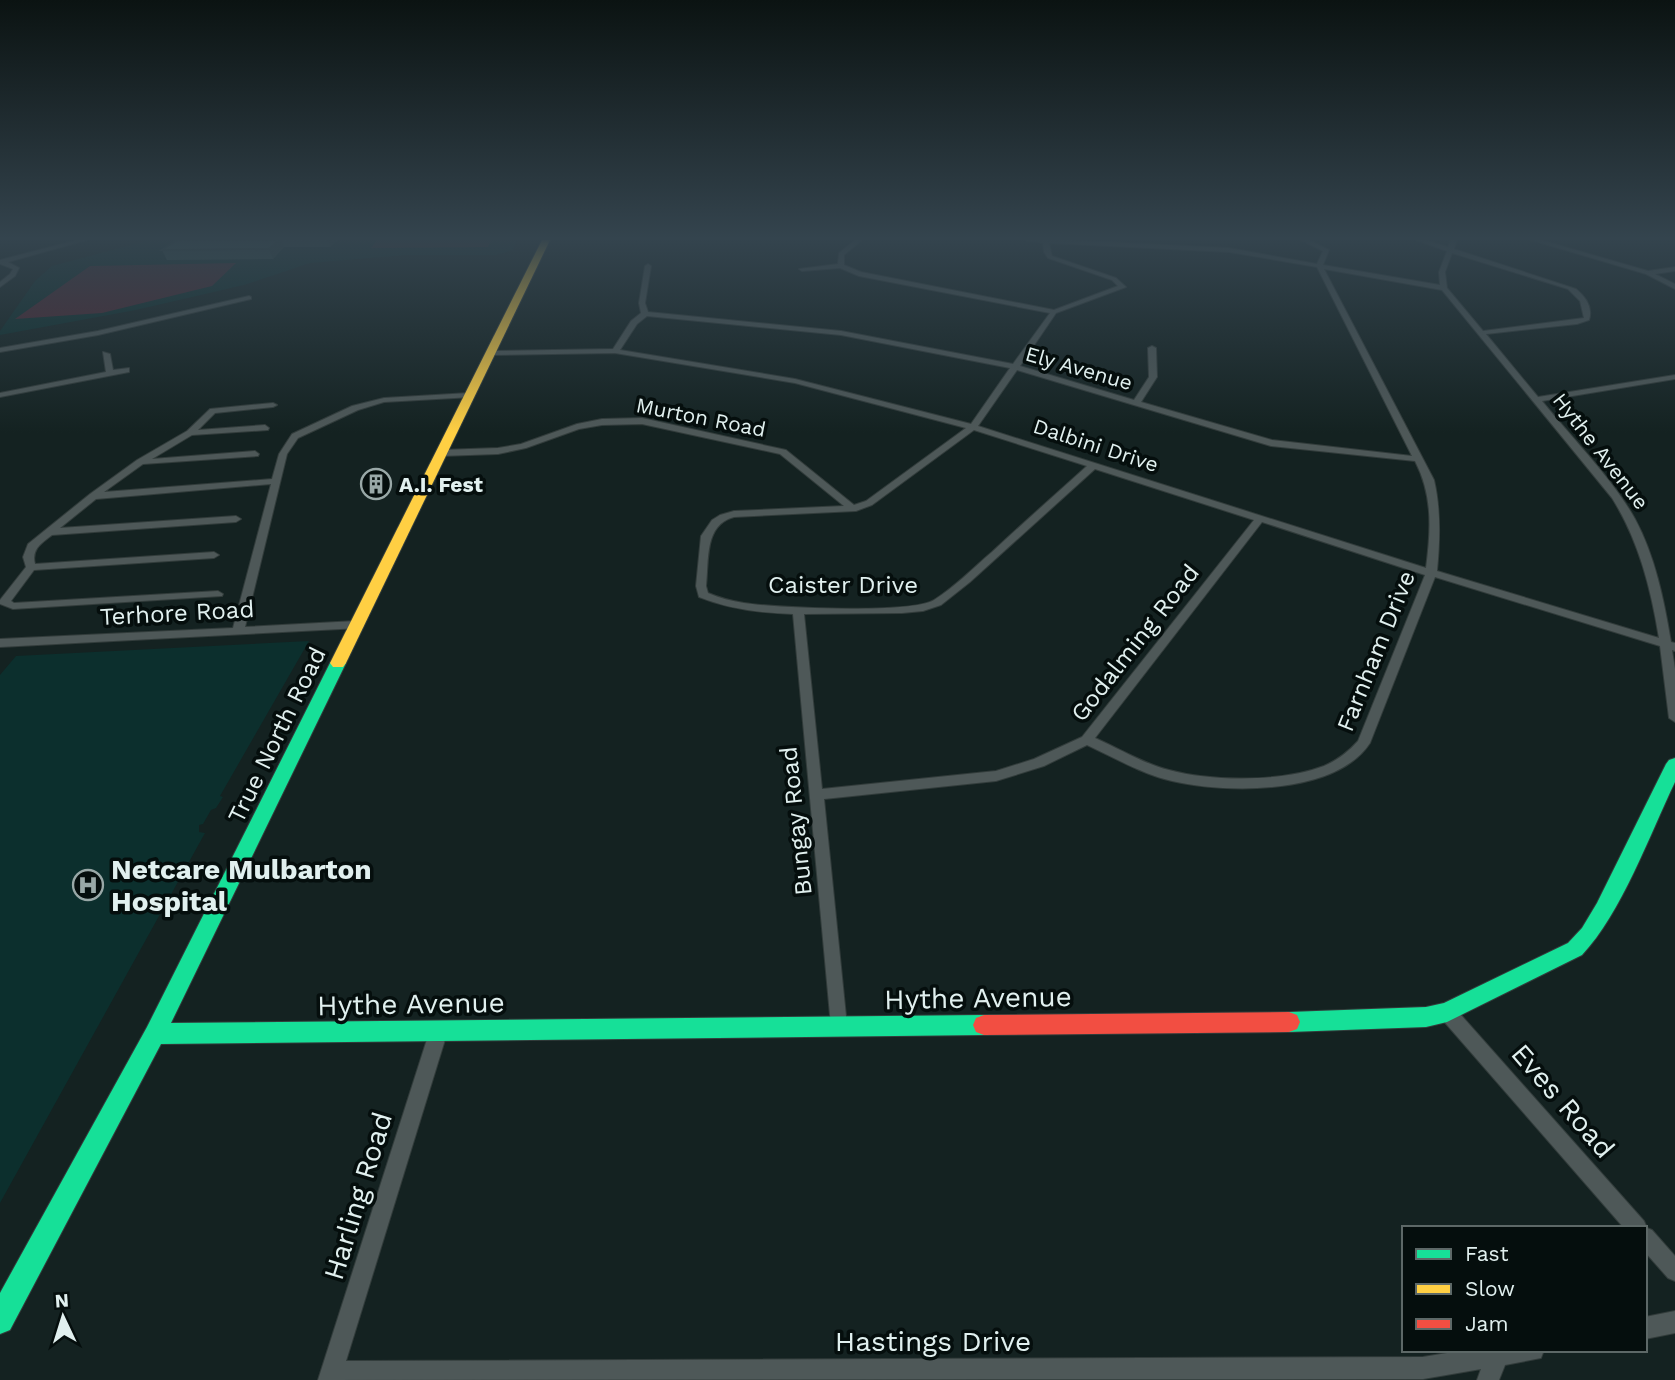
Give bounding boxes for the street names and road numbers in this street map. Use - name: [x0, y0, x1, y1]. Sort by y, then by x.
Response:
- street label: Ely Avenue: [1023, 341, 1135, 395]
- street label: Hythe Avenue: [1548, 388, 1654, 514]
- street label: Murton Road: [634, 392, 768, 442]
- street label: Dalbini Drive: [1030, 413, 1162, 477]
- street label: Godalming Road: [1065, 559, 1205, 727]
- street label: Farnham Drive: [1331, 567, 1421, 735]
- street label: Caister Drive: [768, 571, 918, 599]
- street label: Terhore Road: [99, 595, 255, 631]
- street label: True North Road: [222, 643, 332, 827]
- street label: Bungay Road: [774, 745, 818, 897]
- street label: Hythe Avenue: [884, 980, 1072, 1016]
- street label: Hythe Avenue: [317, 986, 505, 1022]
- street label: Eves Road: [1505, 1037, 1621, 1165]
- street label: Harling Road: [317, 1108, 399, 1284]
- street label: Hastings Drive: [835, 1325, 1031, 1358]

